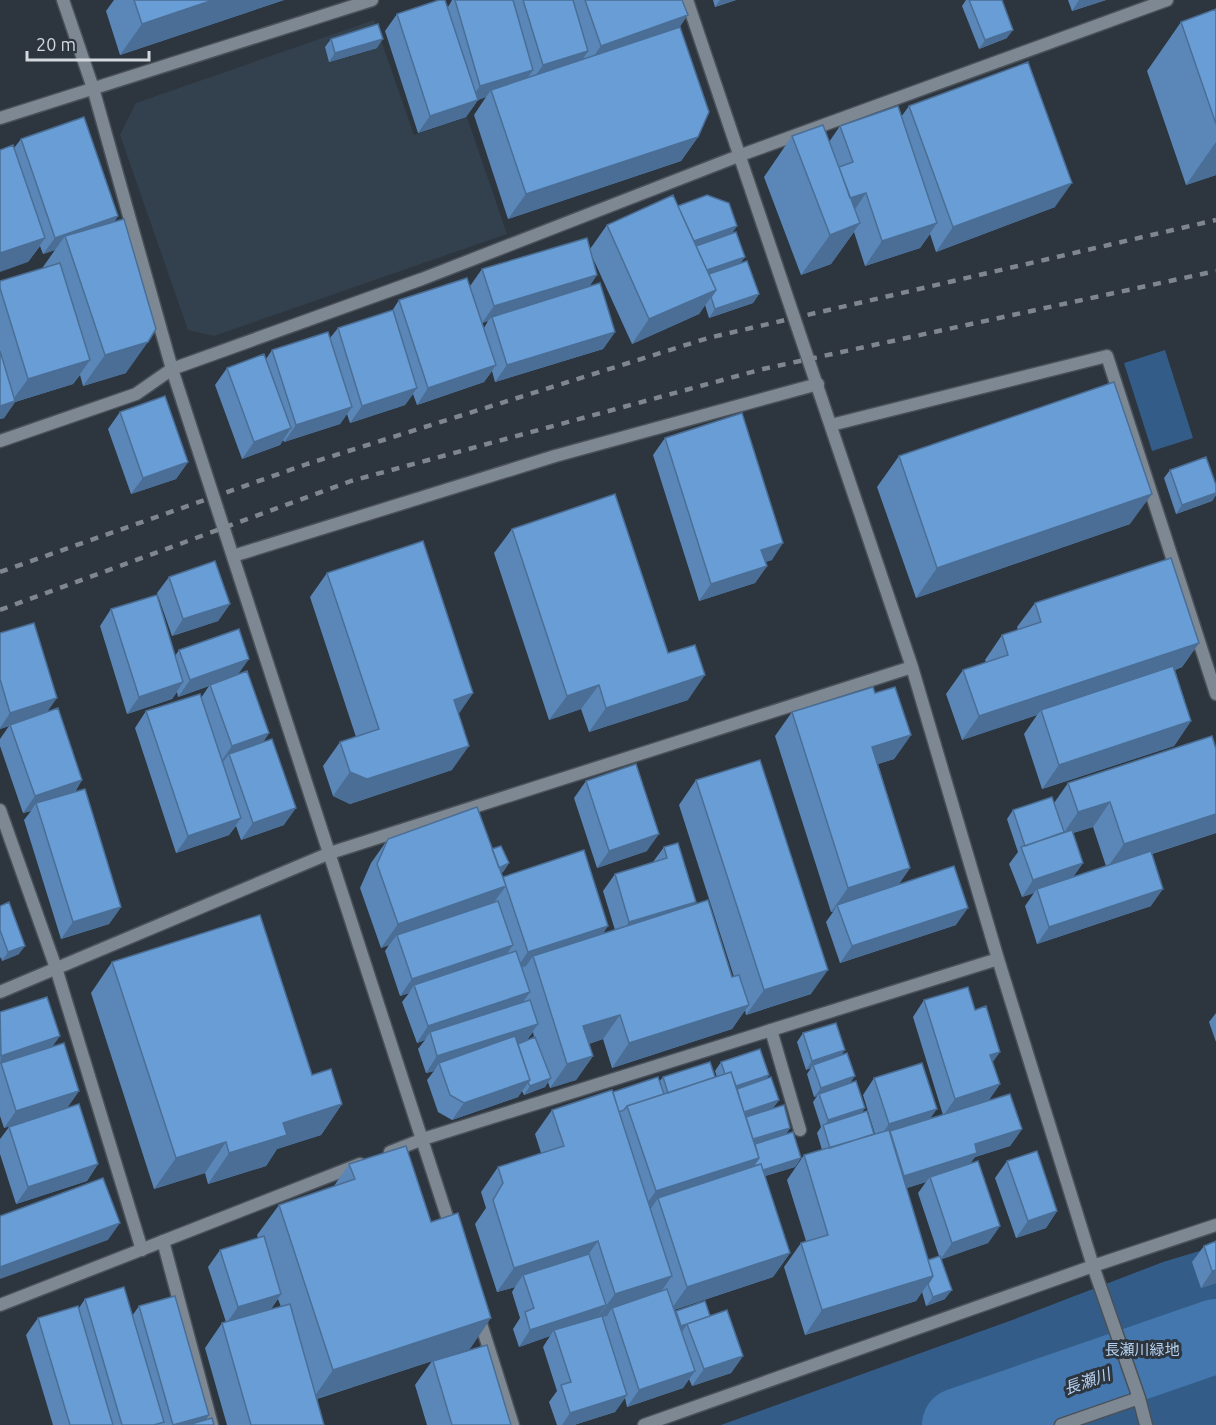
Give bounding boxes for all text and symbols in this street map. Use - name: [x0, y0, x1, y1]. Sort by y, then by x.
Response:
- scale bar: [27, 24, 148, 62]
- text: 20 m: [36, 34, 76, 54]
- park label: 長瀬川緑地: [1104, 1341, 1180, 1358]
- water label: 長瀬川: [1061, 1364, 1115, 1397]

